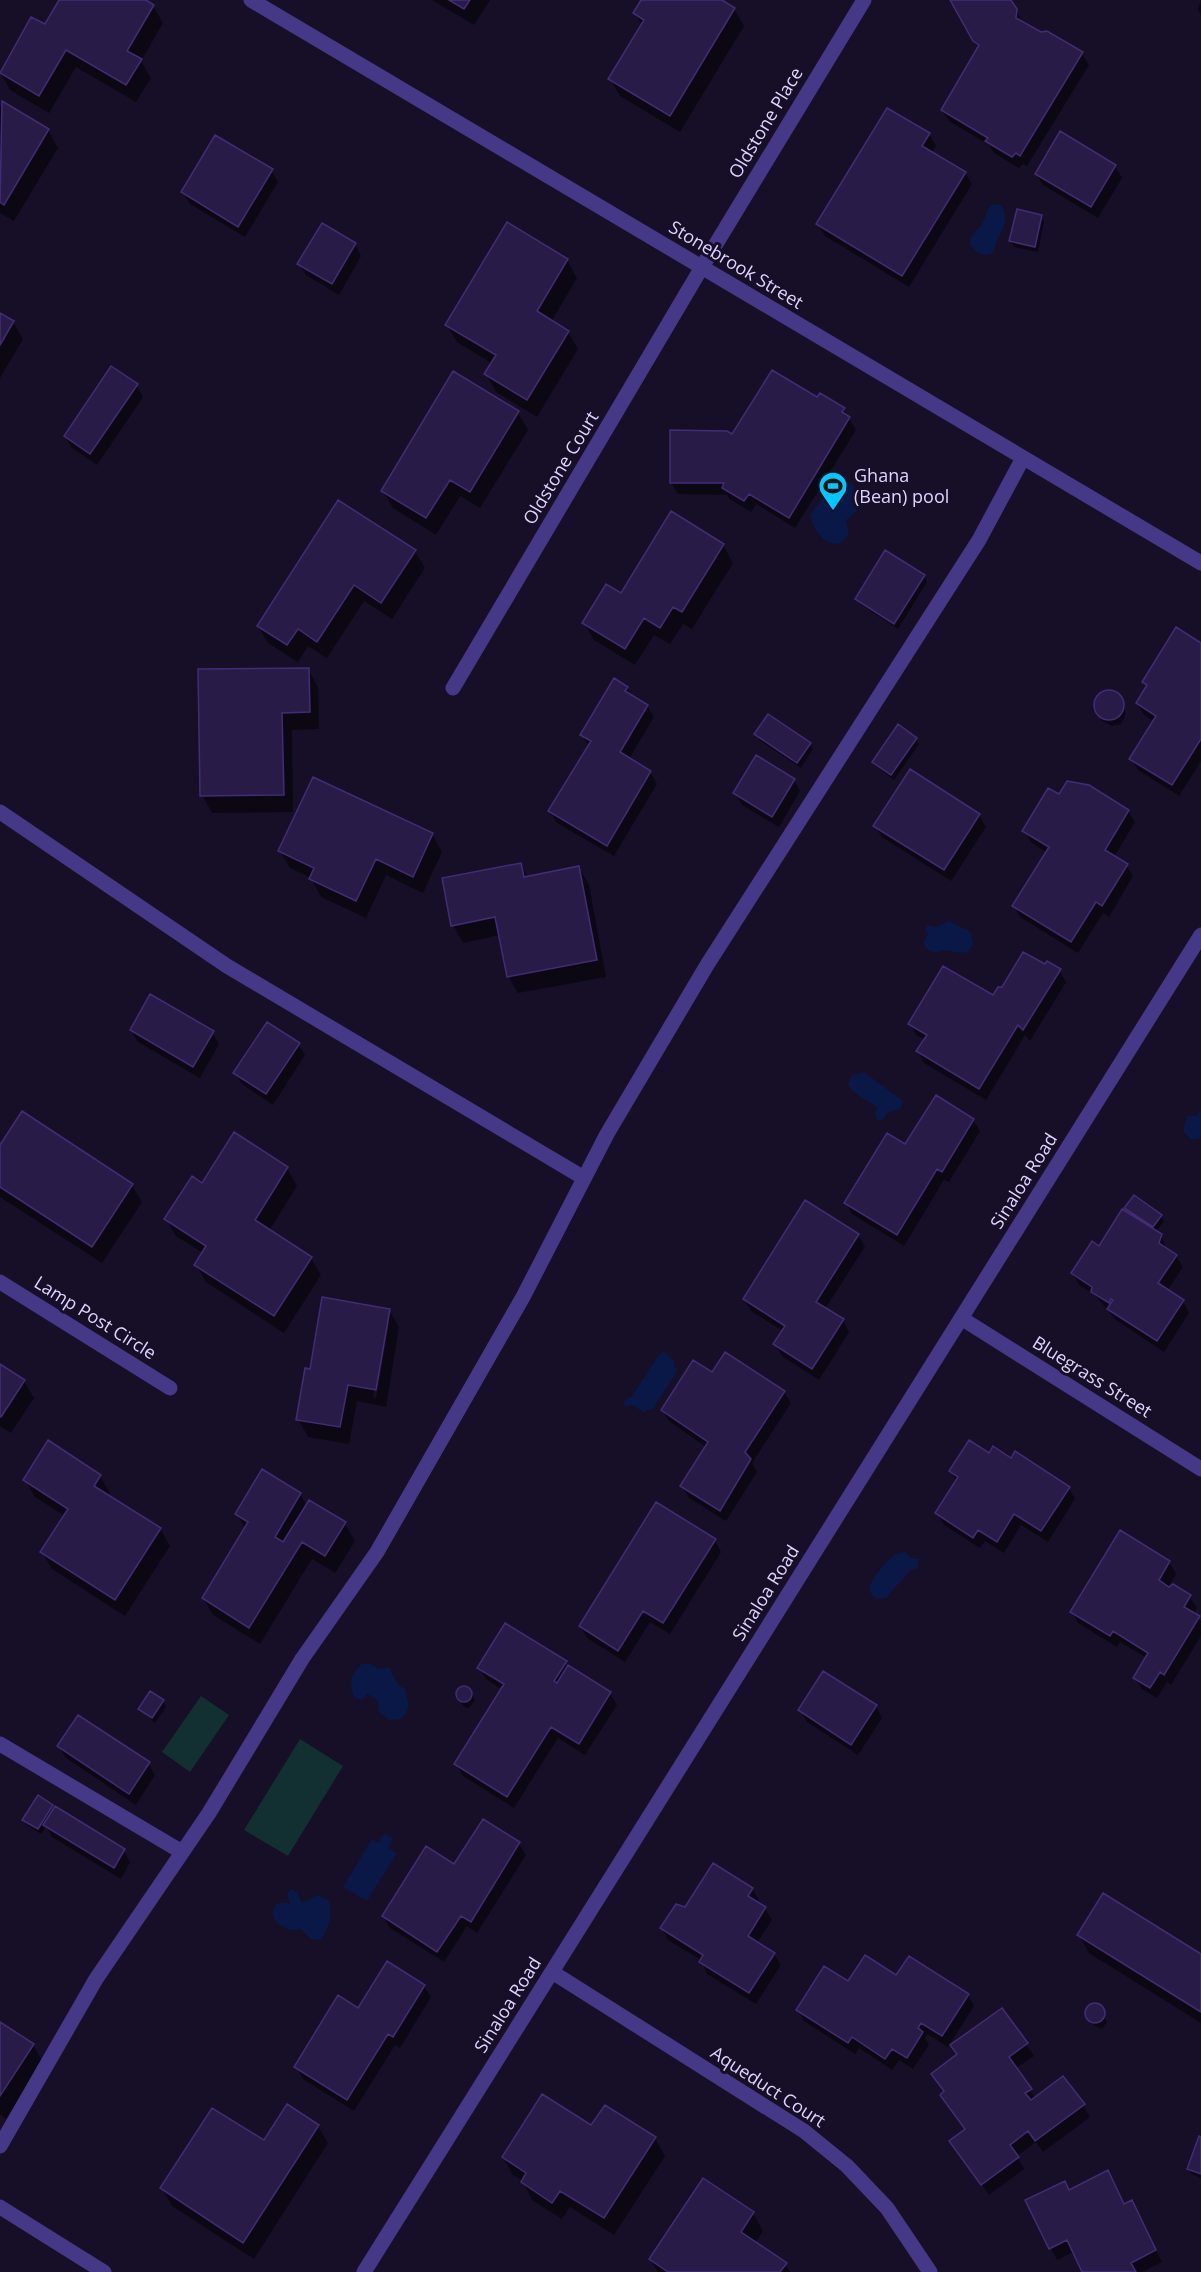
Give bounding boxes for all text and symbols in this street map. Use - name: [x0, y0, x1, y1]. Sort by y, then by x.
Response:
- street label: Oldstone Place: [723, 63, 808, 182]
- street label: Stonebrook Street: [665, 215, 808, 314]
- street label: Oldstone Court: [517, 406, 603, 529]
- place label: Ghana (Bean) pool: [854, 463, 949, 508]
- sports icon: Ghana (Bean) pool: [817, 470, 849, 512]
- street label: Sinaloa Road: [984, 1128, 1062, 1233]
- street label: Lamp Post Circle: [30, 1270, 161, 1364]
- street label: Bluegrass Street: [1028, 1330, 1157, 1423]
- street label: Sinaloa Road: [726, 1540, 804, 1645]
- street label: Sinaloa Road: [468, 1952, 546, 2057]
- street label: Aqueduct Court: [707, 2040, 831, 2132]

